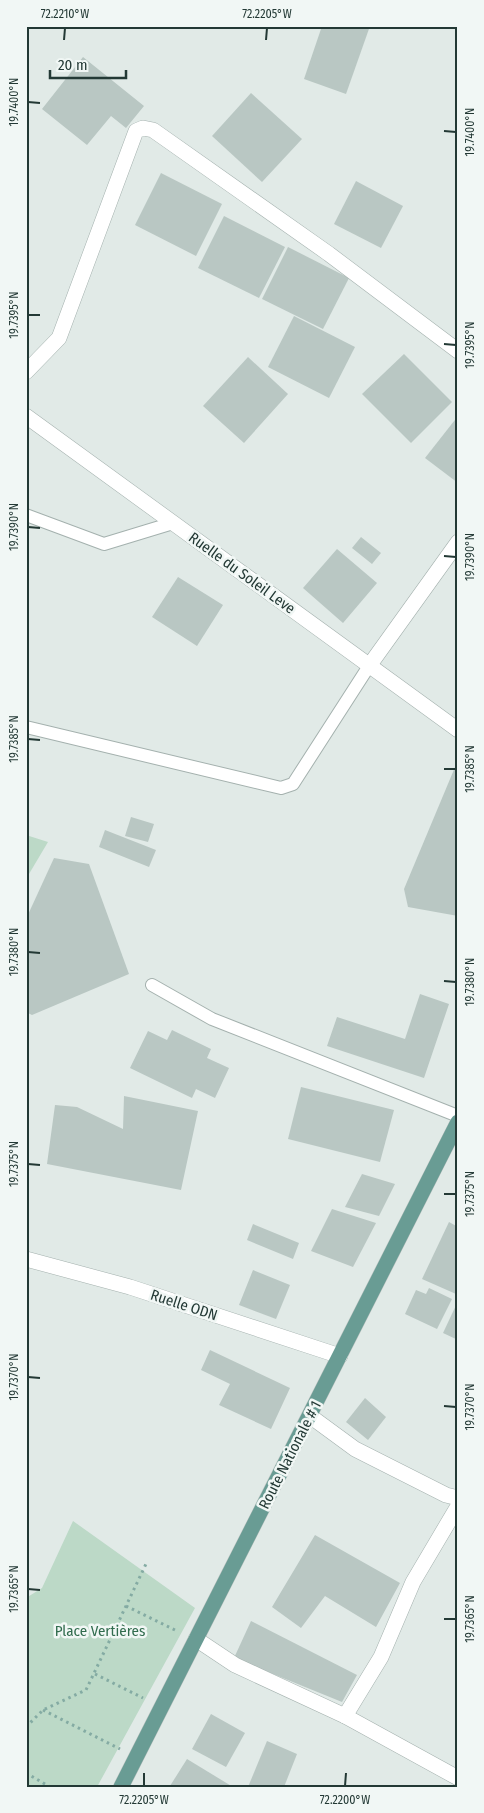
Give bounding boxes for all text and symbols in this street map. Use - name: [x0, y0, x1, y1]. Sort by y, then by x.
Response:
- text: 72.2210°W: [41, 7, 89, 21]
- text: 72.2205°W: [242, 7, 292, 21]
- scale bar: [50, 48, 126, 80]
- text: 20 m: [58, 56, 88, 74]
- text: 19.7400°N: [7, 78, 21, 126]
- text: 19.7400°N: [463, 108, 477, 156]
- text: 19.7395°N: [7, 291, 21, 339]
- text: 19.7395°N: [463, 321, 477, 369]
- text: 19.7390°N: [7, 503, 21, 551]
- street label: Ruelle du Soleil Leve: [185, 528, 299, 618]
- text: 19.7390°N: [463, 533, 477, 581]
- text: 19.7385°N: [7, 715, 21, 763]
- text: 19.7385°N: [463, 745, 477, 793]
- text: 19.7380°N: [7, 928, 21, 976]
- text: 19.7380°N: [463, 958, 477, 1006]
- text: 19.7375°N: [7, 1141, 21, 1187]
- text: 19.7375°N: [463, 1171, 477, 1217]
- street label: Ruelle ODN: [148, 1286, 220, 1324]
- text: 19.7370°N: [7, 1353, 21, 1401]
- text: 19.7370°N: [463, 1383, 477, 1431]
- street label: Route Nationale # 1: [255, 1398, 325, 1512]
- text: 19.7365°N: [7, 1565, 21, 1613]
- text: 19.7365°N: [463, 1595, 477, 1643]
- park label: Place Vertières: [55, 1622, 145, 1640]
- text: 72.2205°W: [119, 1793, 169, 1807]
- text: 72.2200°W: [320, 1793, 370, 1807]

